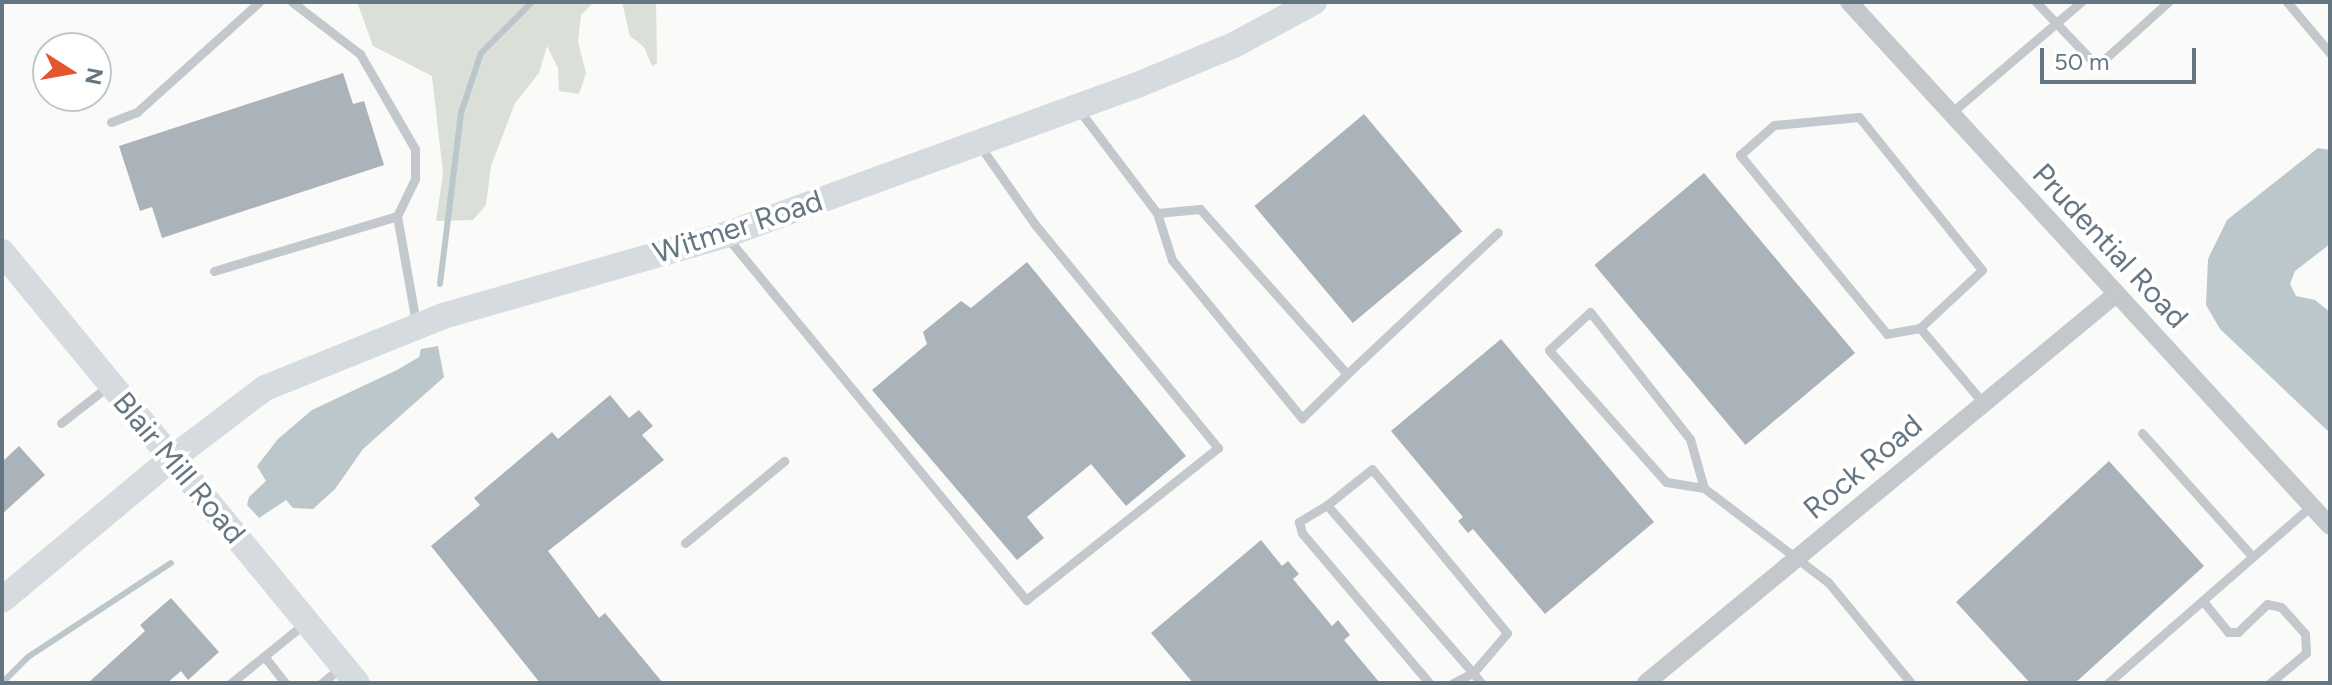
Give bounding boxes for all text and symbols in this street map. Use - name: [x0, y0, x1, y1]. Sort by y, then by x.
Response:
- north arrow: [32, 32, 112, 112]
- scale bar: [2044, 32, 2200, 82]
- text: 50 m: [2054, 47, 2110, 76]
- text: N: [79, 65, 109, 87]
- street label: Prudential Road: [2025, 156, 2195, 336]
- street label: Witmer Road: [649, 183, 827, 271]
- street label: Blair Mill Road: [105, 385, 253, 551]
- street label: Rock Road: [1796, 407, 1930, 527]

